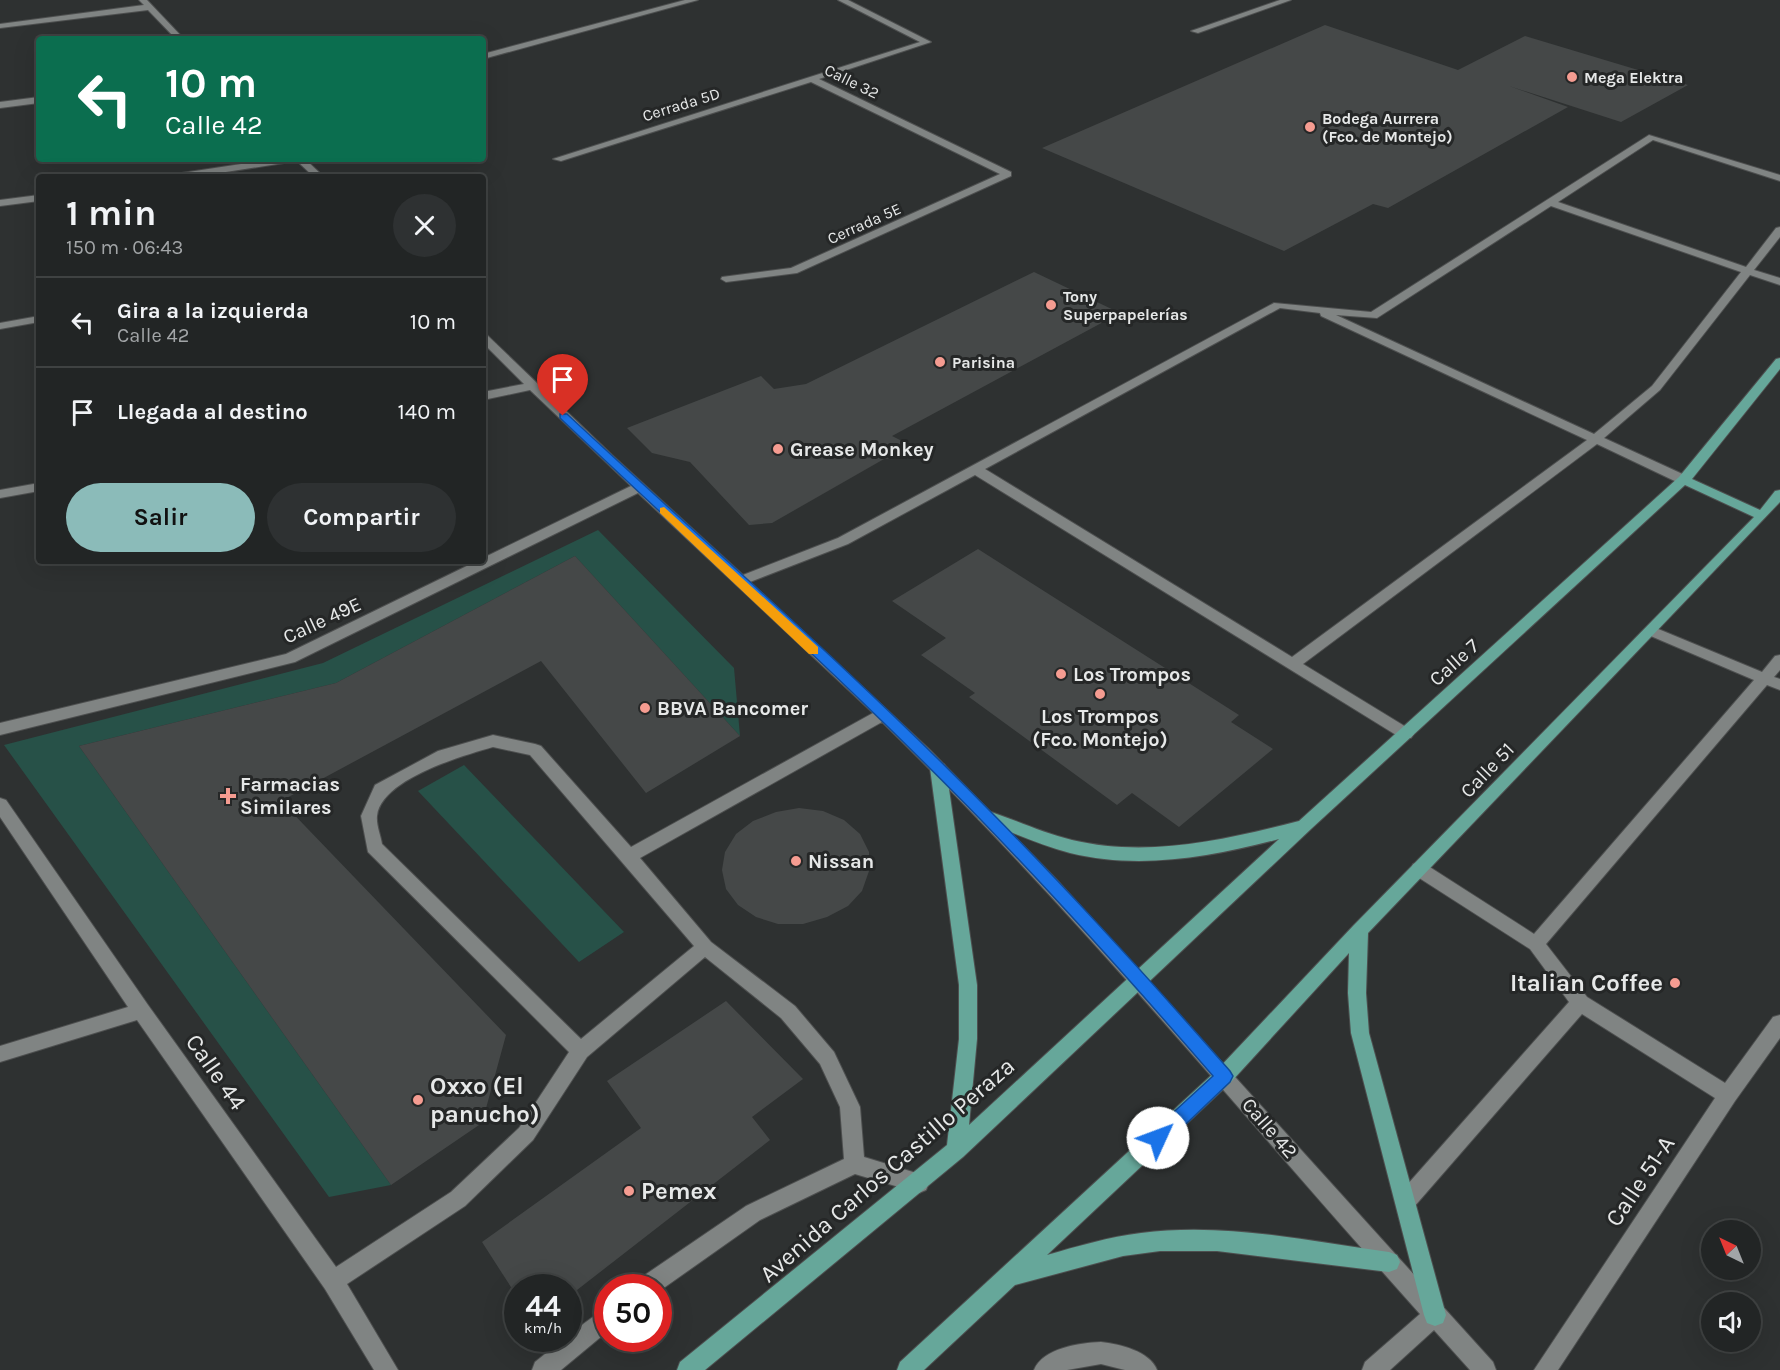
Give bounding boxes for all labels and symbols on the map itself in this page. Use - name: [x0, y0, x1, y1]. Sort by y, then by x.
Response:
- street label: Calle 32: [821, 60, 882, 103]
- place label: Mega Elektra: [1584, 68, 1683, 87]
- marker: Mega Elektra: [1565, 70, 1579, 84]
- street label: Cerrada 5D: [640, 84, 722, 125]
- place label: Bodega Aurrera (Fco. de Montejo): [1322, 109, 1453, 146]
- marker: Bodega Aurrera (Fco. de Montejo): [1303, 120, 1317, 134]
- street label: Cerrada 5E: [824, 199, 904, 248]
- place label: Tony Superpapelerías: [1063, 287, 1188, 324]
- marker: Tony Superpapelerías: [1044, 298, 1058, 312]
- place label: Parisina: [952, 353, 1015, 372]
- pin: [537, 354, 588, 416]
- marker: Parisina: [933, 355, 947, 369]
- place label: Grease Monkey: [790, 438, 934, 461]
- marker: Grease Monkey: [771, 442, 785, 456]
- street label: Calle 49E: [280, 592, 365, 649]
- street label: Calle 7: [1425, 634, 1484, 691]
- place label: Los Trompos: [1073, 663, 1191, 686]
- marker: Los Trompos: [1054, 667, 1068, 681]
- marker: Los Trompos (Fco. Montejo): [1093, 687, 1107, 701]
- place label: BBVA Bancomer: [657, 697, 808, 720]
- marker: BBVA Bancomer: [638, 701, 652, 715]
- place label: Los Trompos (Fco. Montejo): [1032, 705, 1168, 751]
- street label: Calle 51: [1456, 738, 1519, 803]
- place label: Farmacias Similares: [240, 773, 340, 819]
- marker: Farmacias Similares: [221, 789, 235, 803]
- place label: Nissan: [808, 850, 874, 873]
- marker: Nissan: [789, 854, 803, 868]
- place label: Italian Coffee: [1510, 969, 1663, 997]
- marker: Italian Coffee: [1668, 976, 1682, 990]
- street label: Calle 44: [180, 1029, 252, 1115]
- street label: Avenida Carlos Castillo Peraza: [754, 1052, 1020, 1288]
- place label: Oxxo (El panucho): [430, 1072, 540, 1128]
- marker: Oxxo (El panucho): [411, 1093, 425, 1107]
- street label: Calle 42: [1237, 1094, 1302, 1163]
- position arrow: [1126, 1106, 1190, 1170]
- street label: Calle 51-A: [1600, 1130, 1681, 1232]
- place label: Pemex: [641, 1177, 716, 1205]
- marker: Pemex: [622, 1184, 636, 1198]
- north arrow: [1701, 1220, 1761, 1280]
- speed limit sign: 50: [594, 1274, 672, 1352]

